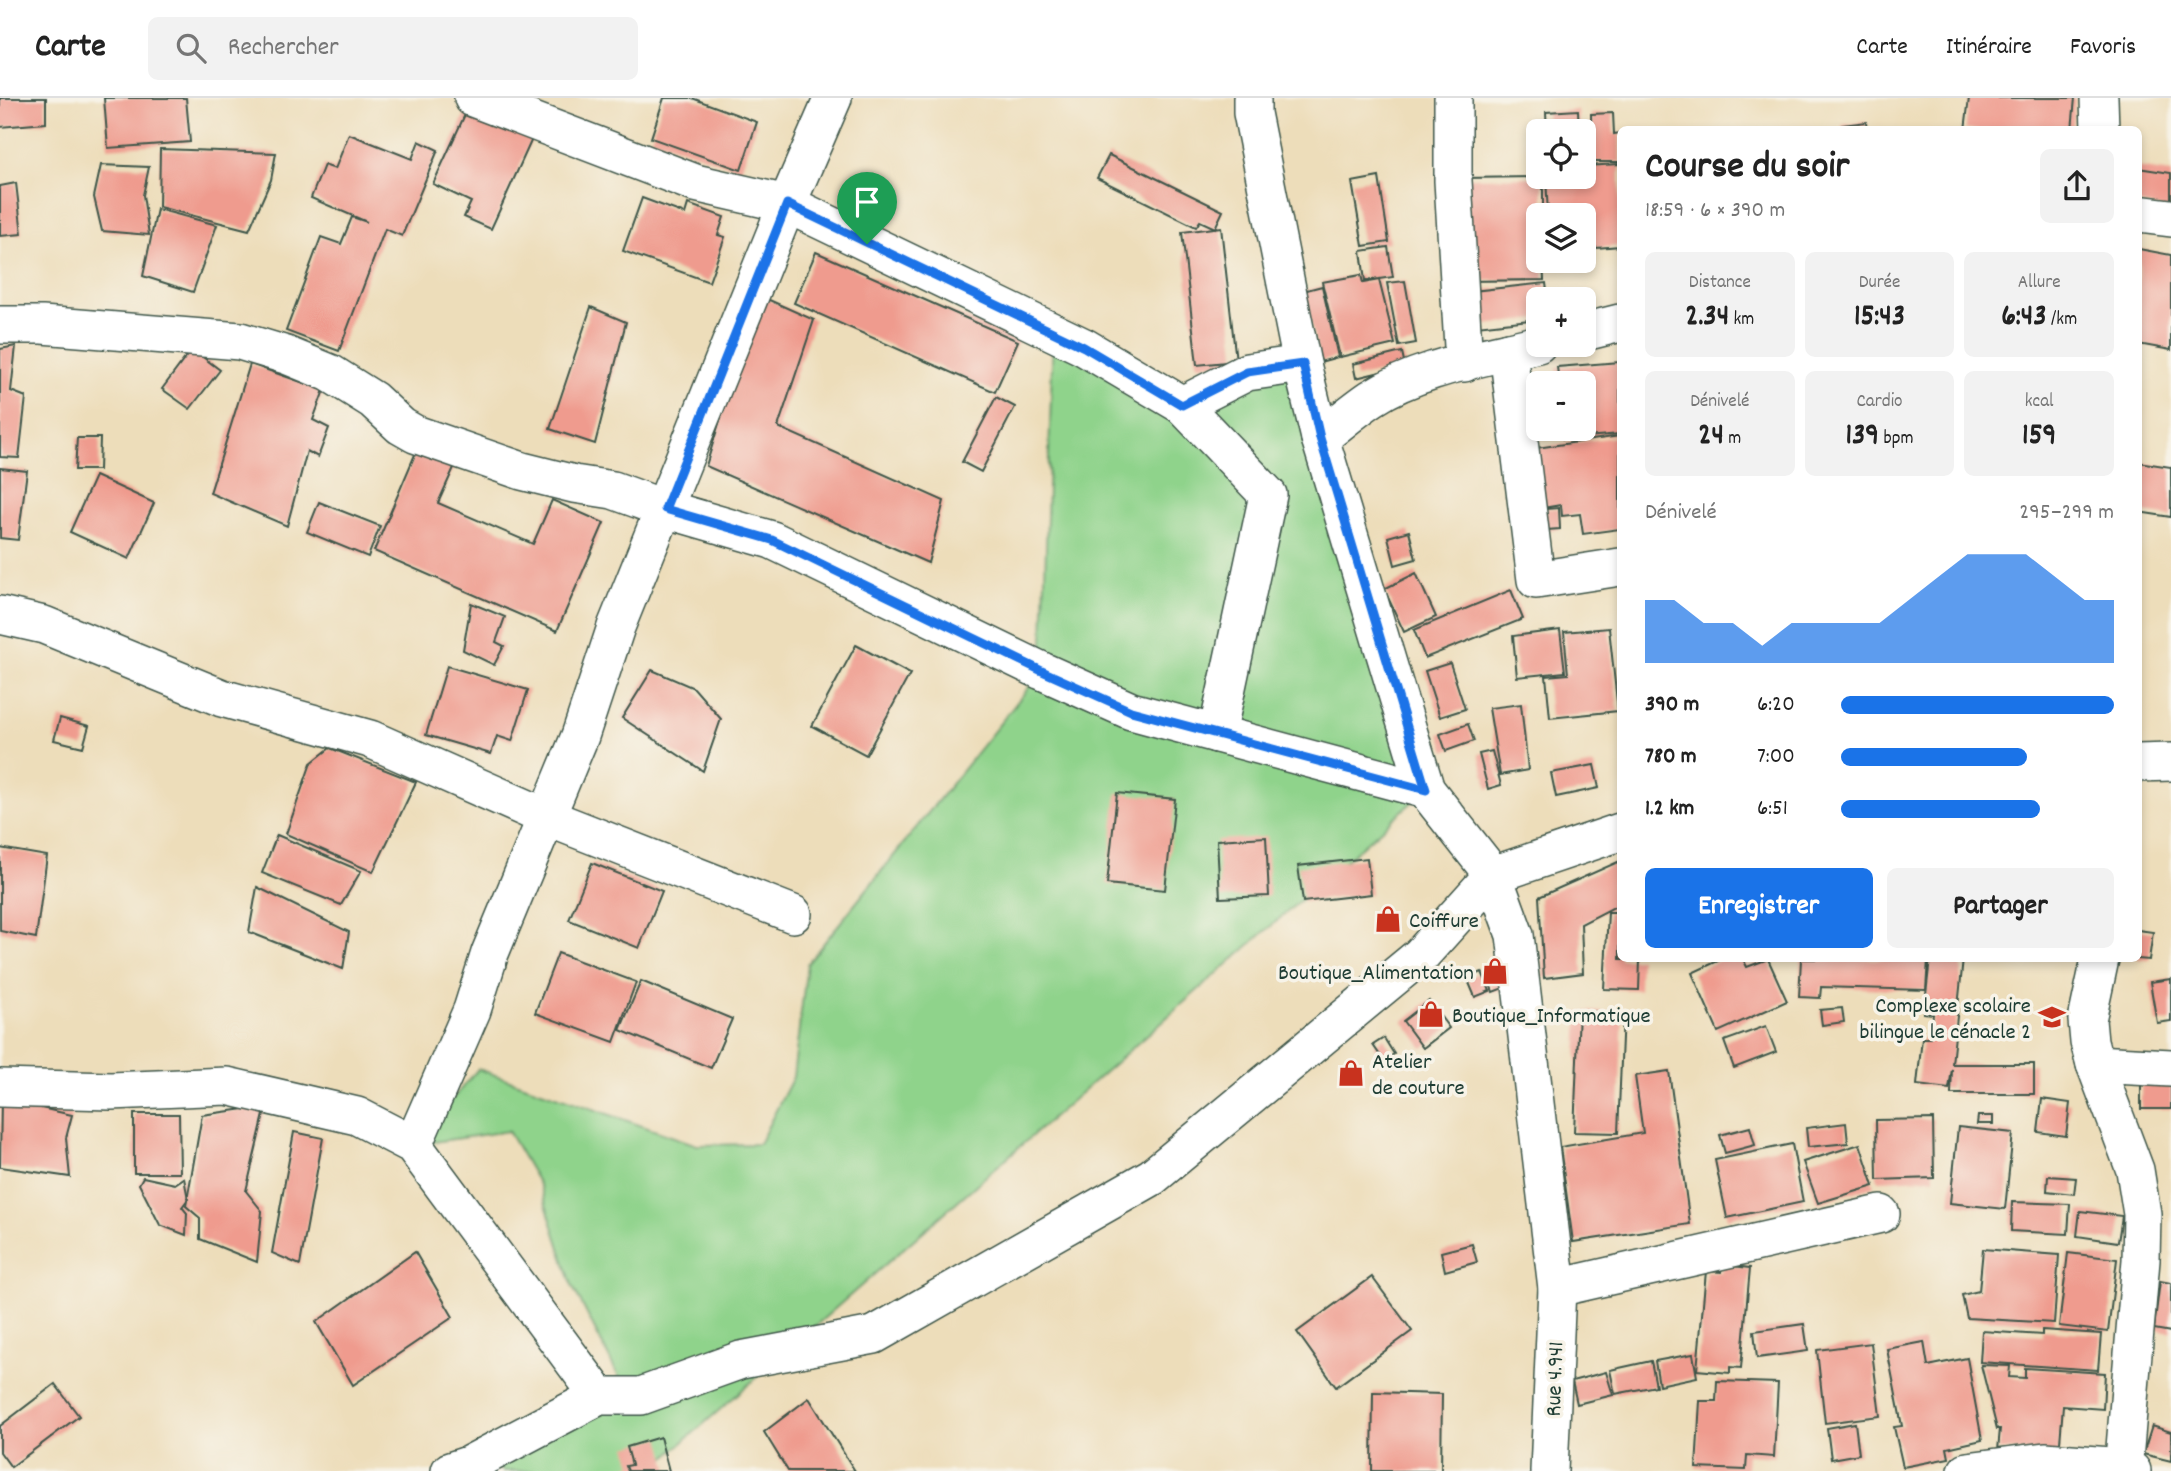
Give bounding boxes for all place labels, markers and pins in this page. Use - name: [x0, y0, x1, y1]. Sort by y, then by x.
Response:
- pin: [837, 172, 897, 244]
- shop icon: Coiffure: [1373, 904, 1403, 934]
- place label: Coiffure: [1409, 906, 1479, 939]
- shop icon: Boutique_Alimentation: [1480, 956, 1510, 986]
- place label: Boutique_Alimentation: [1278, 958, 1474, 991]
- place label: Complexe scolaire bilingue le cénacle 2: [1860, 991, 2031, 1050]
- shop icon: Boutique_Informatique: [1416, 999, 1446, 1029]
- place label: Boutique_Informatique: [1452, 1001, 1651, 1034]
- school or university icon: Complexe scolaire bilingue le cénacle 2: [2037, 1002, 2067, 1032]
- place label: Atelier de couture: [1372, 1047, 1465, 1106]
- shop icon: Atelier de couture: [1336, 1058, 1366, 1088]

